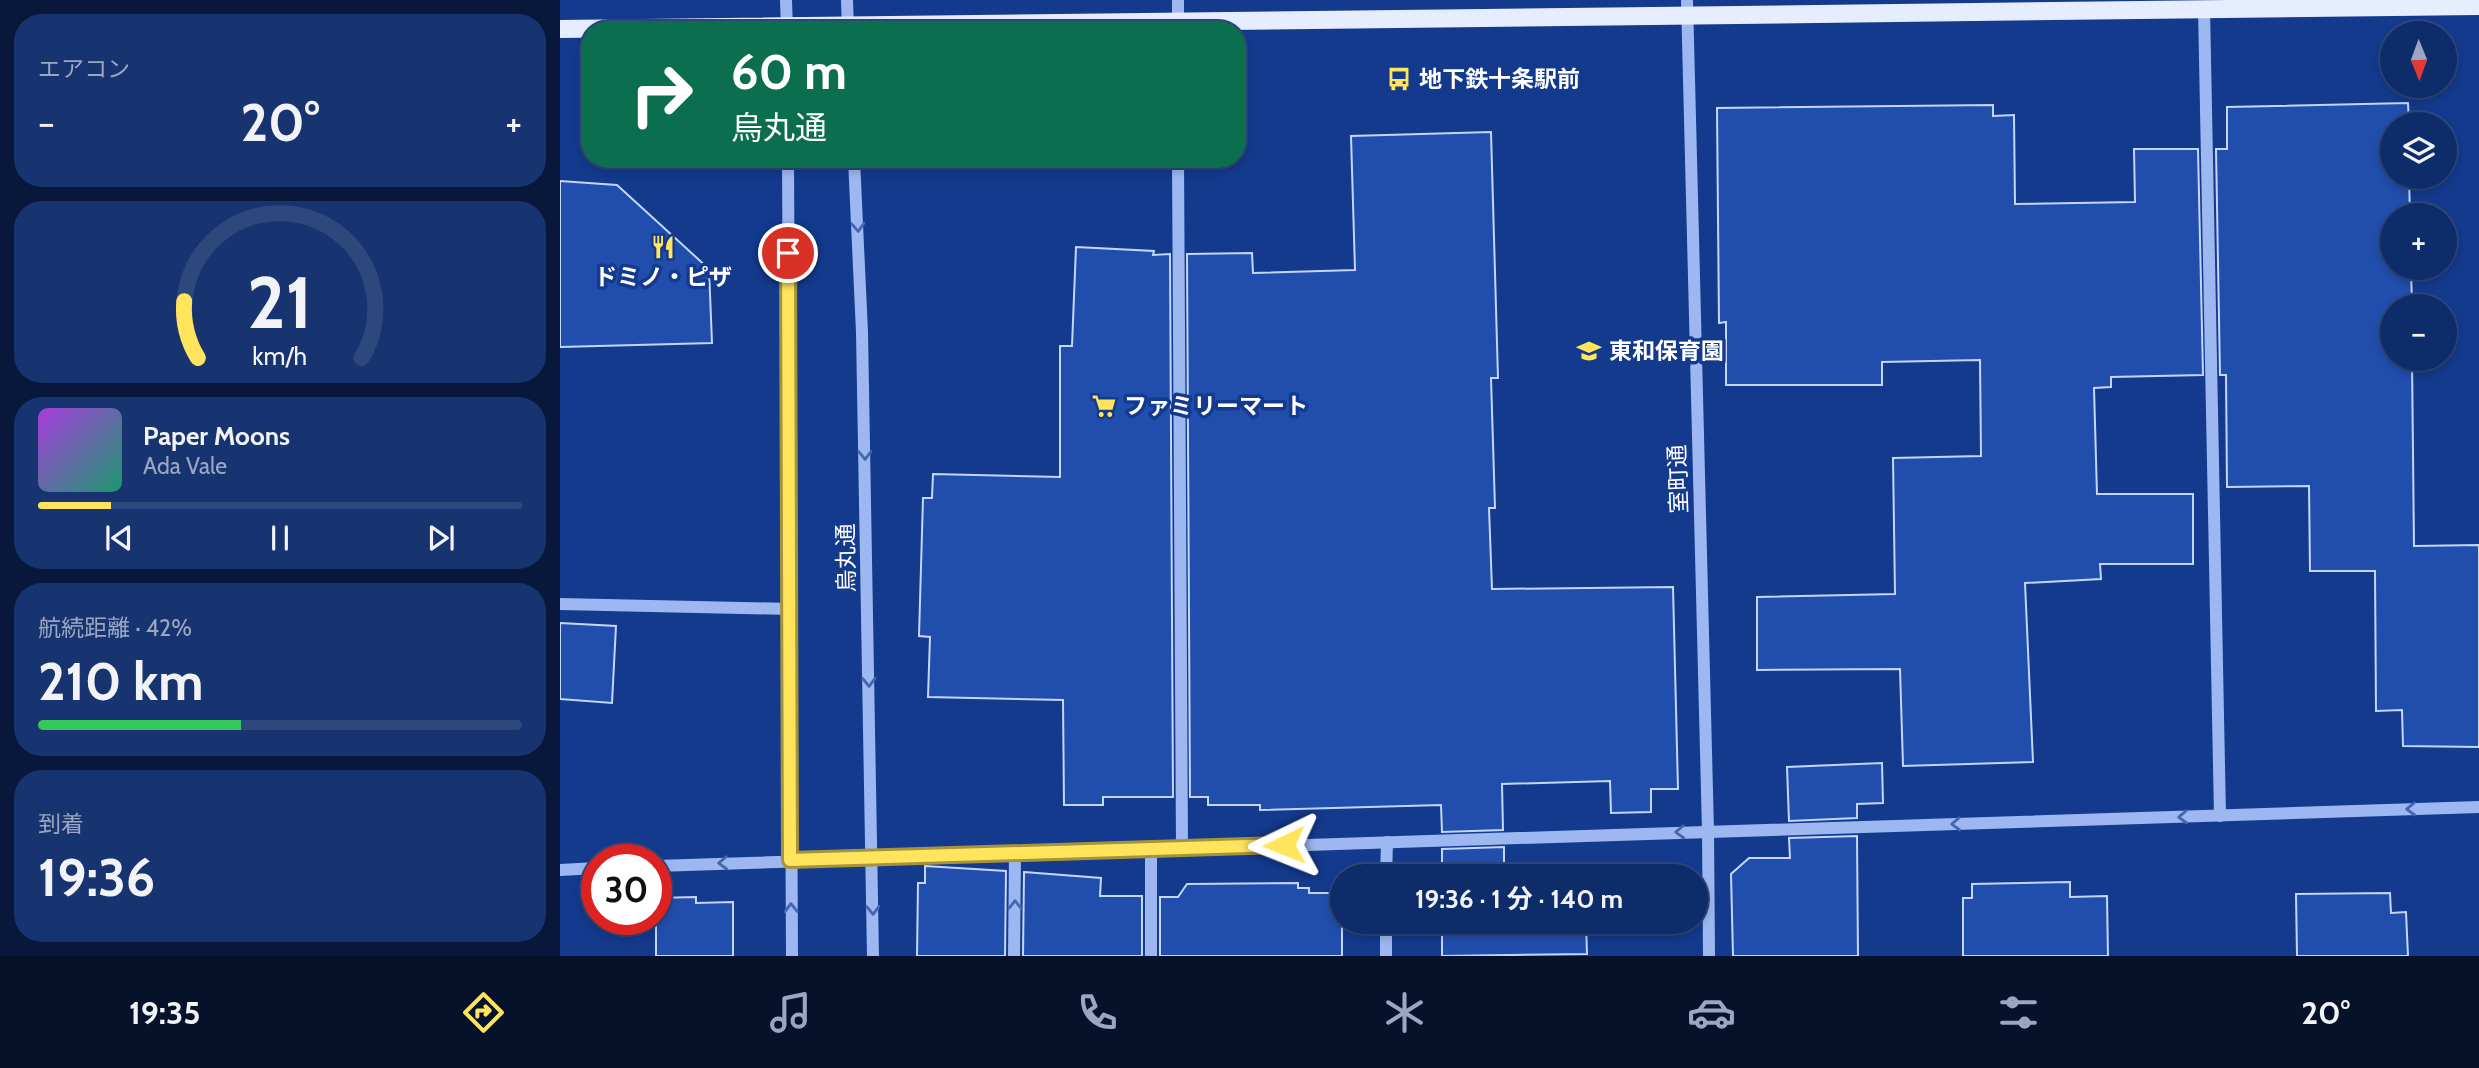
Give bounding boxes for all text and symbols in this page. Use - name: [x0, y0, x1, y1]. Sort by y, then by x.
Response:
- north arrow: [2380, 21, 2457, 98]
- map controls: [2380, 21, 2457, 371]
- text: 60 m: [731, 42, 847, 101]
- icon: right: [616, 49, 707, 140]
- text: エアコン: [38, 55, 130, 83]
- bus stop icon: 地下鉄十条駅前: [1385, 65, 1413, 93]
- place label: 地下鉄十条駅前: [1419, 65, 1580, 93]
- text: 20°: [240, 91, 320, 154]
- text: −: [38, 99, 55, 146]
- text: +: [505, 99, 522, 146]
- text: 烏丸通: [731, 108, 827, 147]
- button: layers: [2380, 112, 2457, 189]
- button: +: [2380, 203, 2457, 280]
- one-way arrow: [850, 222, 865, 233]
- pin: [758, 223, 818, 283]
- restaurant icon: ドミノ・ピザ: [649, 233, 677, 261]
- icon: arrive: [769, 234, 807, 272]
- text: 21: [247, 258, 313, 346]
- place label: ドミノ・ピザ: [594, 263, 732, 291]
- button: −: [2380, 294, 2457, 371]
- school or university icon: 東和保育園: [1575, 337, 1603, 365]
- place label: 東和保育園: [1609, 337, 1724, 365]
- text: km/h: [253, 340, 307, 370]
- supermarket icon: ファミリーマート: [1090, 392, 1118, 420]
- place label: ファミリーマート: [1124, 392, 1308, 420]
- text: Paper Moons: [143, 420, 290, 452]
- street label: 室町通: [1663, 444, 1693, 514]
- one-way arrow: [857, 450, 872, 461]
- text: Ada Vale: [143, 452, 227, 480]
- icon: previous: [100, 519, 138, 557]
- icon: pause: [261, 519, 299, 557]
- icon: next: [422, 519, 460, 557]
- street label: 烏丸通: [831, 523, 861, 593]
- text: 航続距離 · 42%: [38, 614, 192, 642]
- text: 210 km: [38, 650, 204, 713]
- one-way arrow: [861, 678, 877, 688]
- one-way arrow: [2405, 802, 2416, 817]
- position arrow: [1247, 808, 1321, 882]
- one-way arrow: [2178, 809, 2189, 824]
- text: 到着: [38, 810, 84, 838]
- one-way arrow: [1950, 816, 1961, 831]
- one-way arrow: [1674, 825, 1685, 840]
- speed limit sign: 30: [581, 844, 672, 935]
- text: 19:36: [38, 846, 155, 909]
- one-way arrow: [717, 856, 728, 871]
- text: 19:36 · 1 分 · 140 m: [1415, 883, 1623, 915]
- one-way arrow: [1007, 899, 1023, 910]
- one-way arrow: [783, 902, 799, 913]
- one-way arrow: [865, 905, 881, 915]
- icon: directions: [459, 988, 508, 1037]
- icon: music: [766, 988, 815, 1037]
- icon: phone: [1073, 988, 1122, 1037]
- icon: climate: [1380, 988, 1429, 1037]
- icon: car: [1687, 988, 1736, 1037]
- icon: filters: [1994, 988, 2043, 1037]
- text: 19:35: [129, 993, 200, 1032]
- text: 20°: [2301, 993, 2350, 1032]

